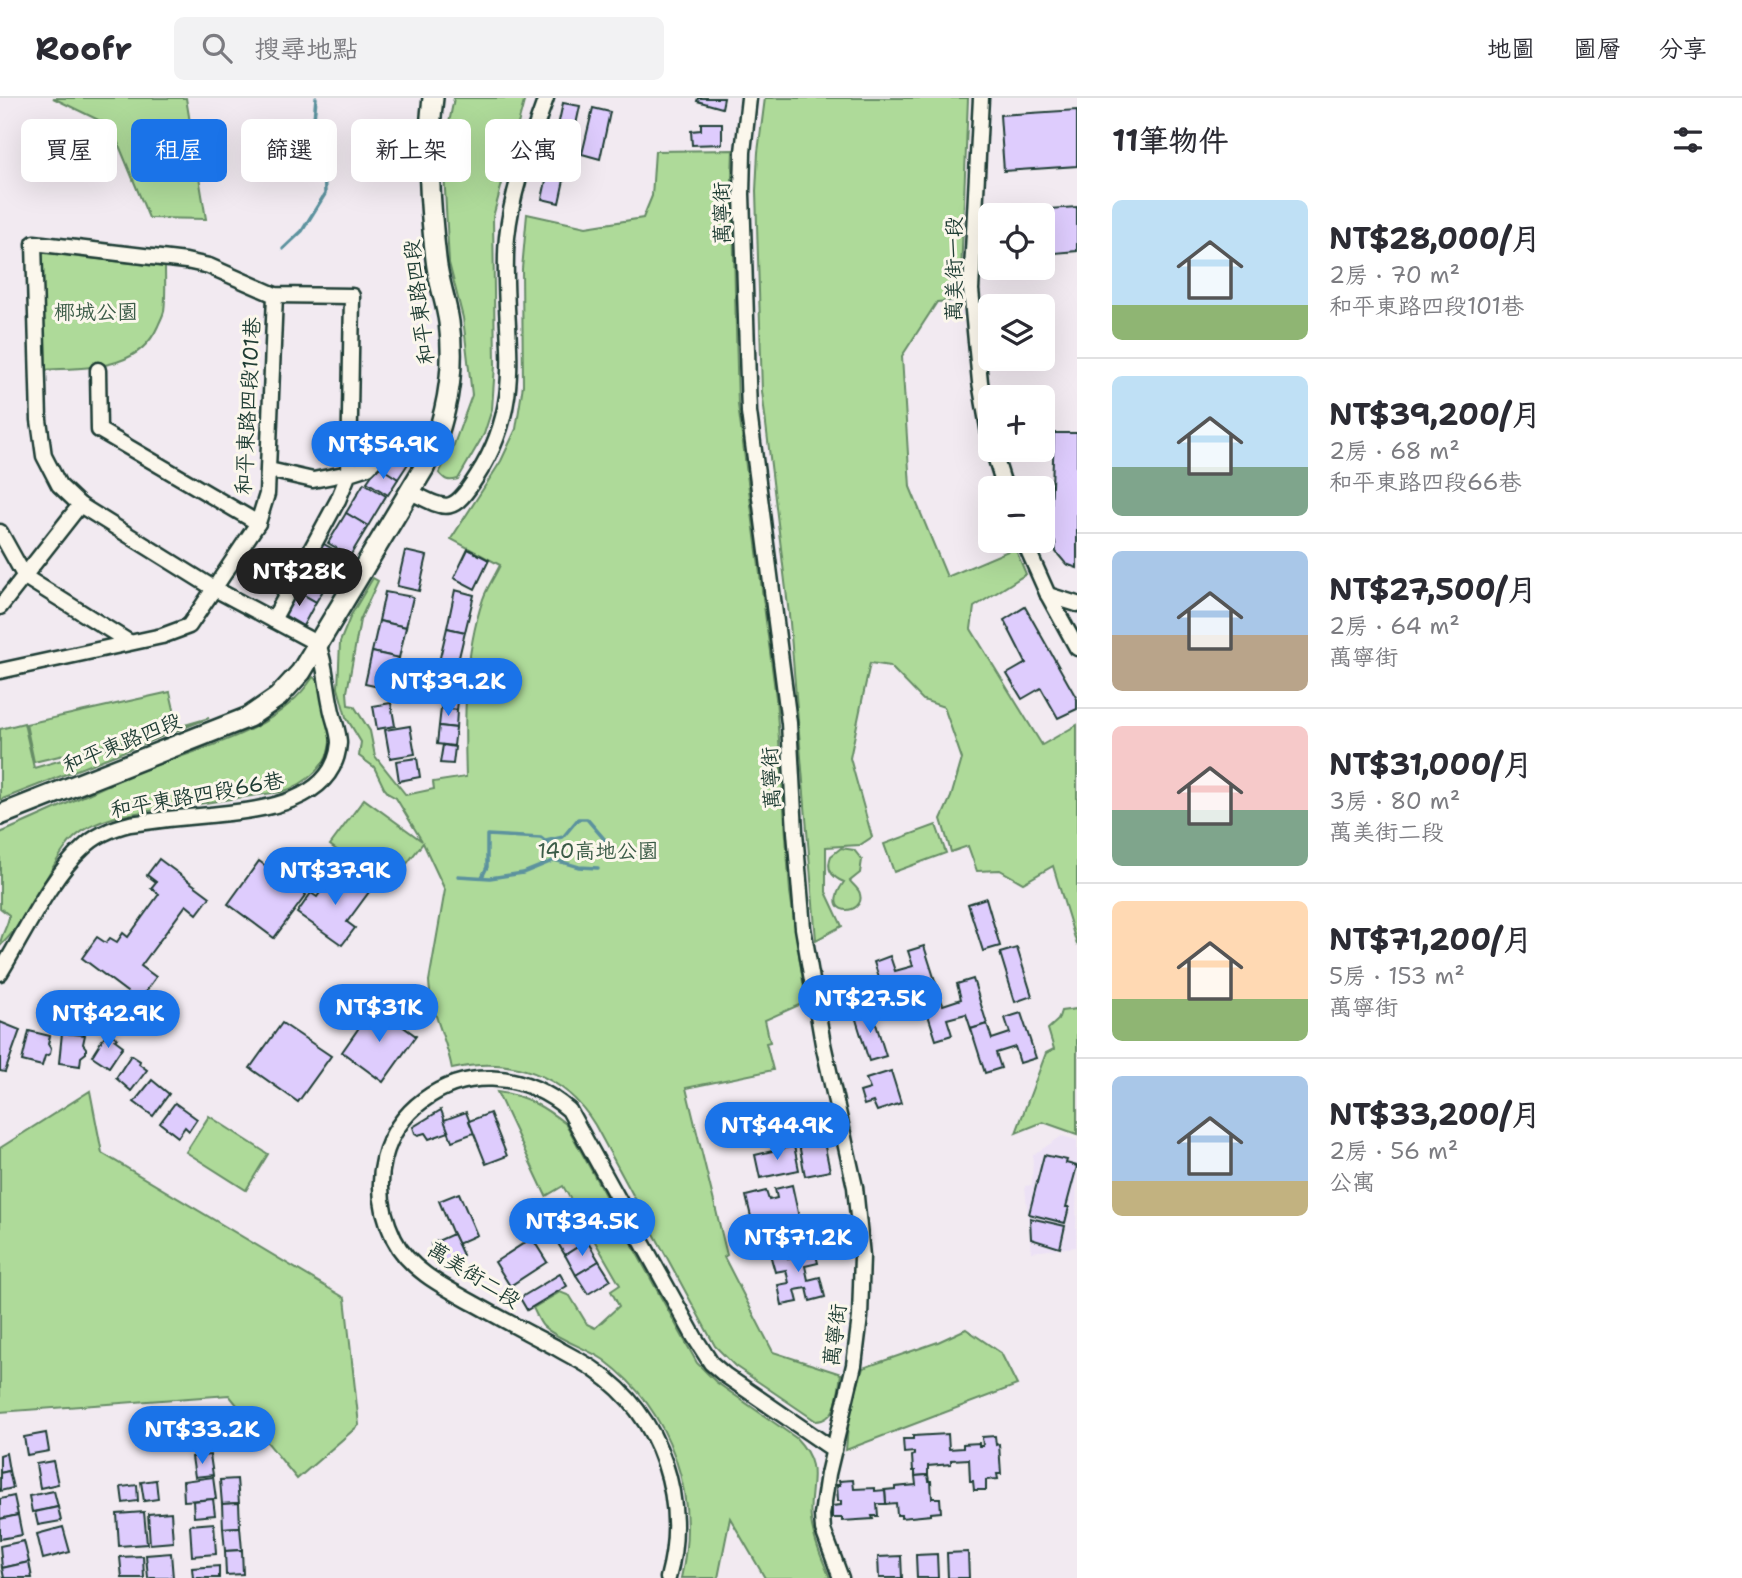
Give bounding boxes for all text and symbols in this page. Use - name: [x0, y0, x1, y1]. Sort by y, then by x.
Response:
- search box: [174, 17, 664, 80]
- text: Roofr: [35, 26, 132, 71]
- icon: search: [198, 29, 236, 67]
- text: 搜尋地點: [254, 31, 358, 66]
- text: 地圖: [1487, 33, 1535, 65]
- text: 圖層: [1573, 33, 1621, 65]
- text: 分享: [1659, 33, 1707, 65]
- chip: 買屋: [21, 119, 117, 182]
- chip: 租屋: [131, 119, 227, 182]
- chip: 篩選: [241, 119, 337, 182]
- chip: 新上架: [351, 119, 471, 182]
- chip: 公寓: [485, 119, 581, 182]
- text: 11筆物件: [1112, 120, 1229, 161]
- icon: filters: [1669, 121, 1707, 159]
- street label: 萬寧街: [707, 181, 737, 245]
- map controls: [978, 203, 1055, 553]
- button: locate: [978, 203, 1055, 280]
- street label: 萬美街一段: [940, 217, 968, 322]
- text: NT$28,000/月: [1329, 218, 1541, 259]
- icon: home: [1168, 228, 1252, 312]
- street label: 和平東路四段: [397, 238, 441, 366]
- text: 2房 · 70 m²: [1329, 260, 1460, 290]
- text: 和平東路四段101巷: [1329, 291, 1524, 321]
- button: layers: [978, 294, 1055, 371]
- park label: 椰城公園: [54, 298, 138, 326]
- street label: 和平東路四段101巷: [229, 316, 267, 496]
- button: +: [978, 385, 1055, 462]
- text: NT$39,200/月: [1329, 394, 1541, 435]
- icon: home: [1168, 404, 1252, 488]
- pin: NT$54.9K: [311, 422, 455, 481]
- text: NT$54.9K: [327, 429, 439, 459]
- text: 2房 · 68 m²: [1329, 436, 1460, 466]
- text: 和平東路四段66巷: [1329, 467, 1522, 497]
- button: −: [978, 476, 1055, 553]
- pin: NT$28K: [242, 548, 356, 608]
- text: NT$28K: [252, 556, 346, 586]
- text: NT$27,500/月: [1329, 569, 1537, 610]
- icon: home: [1168, 579, 1252, 663]
- text: 2房 · 64 m²: [1329, 611, 1460, 641]
- text: 萬寧街: [1329, 642, 1398, 672]
- pin: NT$39.2K: [376, 658, 520, 718]
- text: NT$39.2K: [390, 666, 506, 696]
- street label: 和平東路四段: [58, 706, 186, 780]
- text: NT$31,000/月: [1329, 744, 1533, 785]
- street label: 萬寧街: [755, 746, 787, 810]
- icon: home: [1168, 754, 1252, 838]
- street label: 和平東路四段66巷: [108, 766, 286, 824]
- text: 3房 · 80 m²: [1329, 786, 1460, 816]
- text: 萬美街二段: [1329, 817, 1444, 847]
- park label: 140高地公園: [537, 837, 659, 865]
- pin: NT$37.9K: [263, 848, 407, 907]
- text: NT$37.9K: [280, 855, 390, 885]
- text: NT$71,200/月: [1329, 919, 1532, 960]
- icon: home: [1168, 929, 1252, 1013]
- text: 5房 · 153 m²: [1329, 961, 1465, 991]
- pin: NT$27.5K: [798, 976, 942, 1035]
- text: NT$27.5K: [814, 983, 926, 1013]
- pin: NT$31K: [322, 984, 436, 1044]
- pin: NT$42.9K: [36, 990, 180, 1050]
- text: NT$31K: [335, 992, 423, 1022]
- text: 萬寧街: [1329, 992, 1398, 1022]
- text: NT$42.9K: [52, 998, 164, 1028]
- text: NT$33,200/月: [1329, 1094, 1541, 1135]
- pin: NT$44.9K: [705, 1102, 849, 1162]
- icon: home: [1168, 1104, 1252, 1188]
- text: NT$44.9K: [721, 1110, 833, 1140]
- text: 2房 · 56 m²: [1329, 1136, 1458, 1166]
- text: 公寓: [1329, 1167, 1375, 1197]
- pin: NT$34.5K: [510, 1198, 654, 1258]
- text: NT$34.5K: [525, 1206, 639, 1236]
- pin: NT$71.2K: [726, 1214, 870, 1274]
- text: NT$71.2K: [744, 1222, 852, 1252]
- street label: 萬美街二段: [422, 1235, 526, 1315]
- street label: 萬寧街: [817, 1302, 853, 1368]
- pin: NT$33.2K: [130, 1406, 274, 1466]
- text: NT$33.2K: [144, 1414, 260, 1444]

